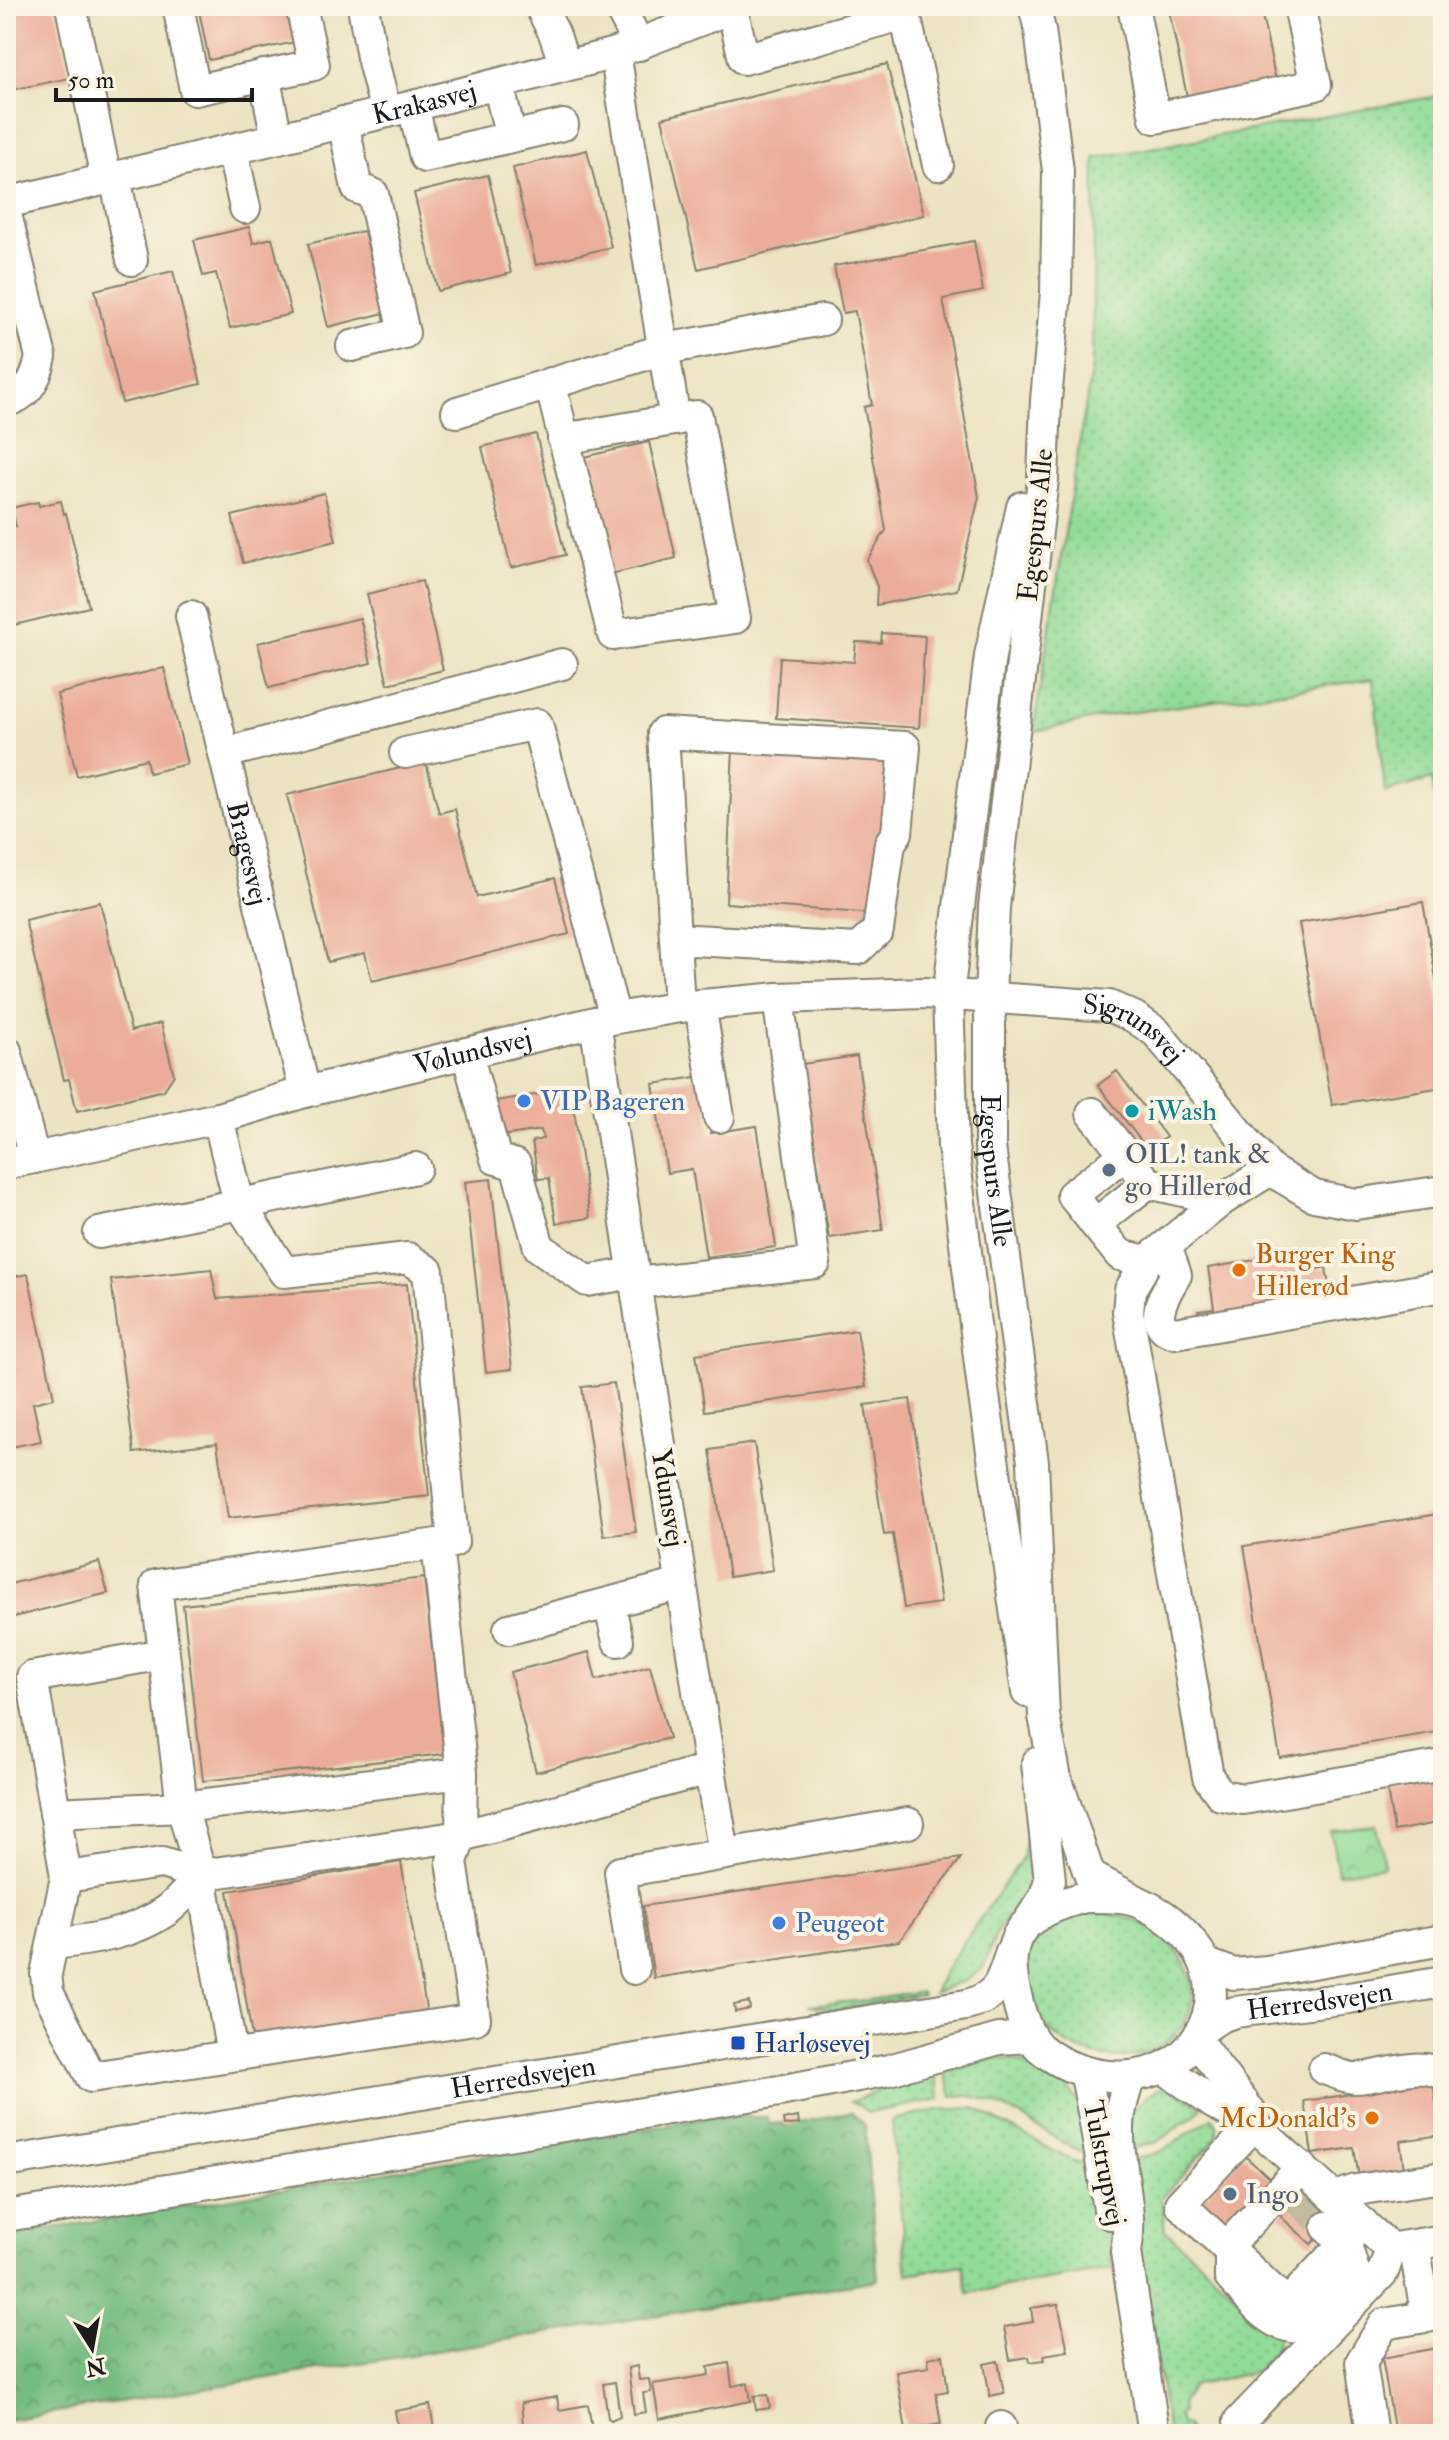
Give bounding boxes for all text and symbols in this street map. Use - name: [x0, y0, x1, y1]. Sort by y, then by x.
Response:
- scale bar: [56, 52, 252, 102]
- text: 50 m: [68, 65, 115, 96]
- street label: Krakasvej: [369, 73, 480, 133]
- street label: Egespurs Alle: [1011, 447, 1061, 603]
- street label: Bragesvej: [219, 798, 277, 909]
- street label: Sigrunsvej: [1082, 987, 1192, 1071]
- street label: Vølundsvej: [410, 1020, 535, 1083]
- place label: VIP Bageren: [540, 1084, 685, 1119]
- marker: VIP Bageren: [515, 1092, 533, 1110]
- street label: Egespurs Alle: [973, 1094, 1021, 1249]
- place label: iWash: [1148, 1094, 1217, 1129]
- marker: iWash: [1123, 1102, 1141, 1120]
- place label: OIL! tank & go Hillerød: [1125, 1137, 1271, 1204]
- marker: OIL! tank & go Hillerød: [1100, 1161, 1118, 1179]
- place label: Burger King Hillerød: [1255, 1237, 1396, 1304]
- marker: Burger King Hillerød: [1230, 1261, 1248, 1279]
- street label: Ydunsvej: [643, 1446, 693, 1550]
- place label: Peugeot: [795, 1906, 885, 1941]
- marker: Peugeot: [770, 1914, 788, 1932]
- street label: Herredsvejen: [1245, 1973, 1395, 2028]
- place label: Harløsevej: [754, 2026, 871, 2061]
- marker: Harløsevej: [729, 2034, 747, 2052]
- street label: Herredsvejen: [448, 2048, 598, 2107]
- street label: Tulstrupvej: [1075, 2097, 1133, 2229]
- place label: McDonald's: [1219, 2101, 1356, 2136]
- marker: McDonald's: [1363, 2109, 1381, 2127]
- place label: Ingo: [1246, 2177, 1299, 2212]
- marker: Ingo: [1221, 2185, 1239, 2203]
- north arrow: [52, 2308, 132, 2388]
- text: N: [83, 2351, 109, 2382]

